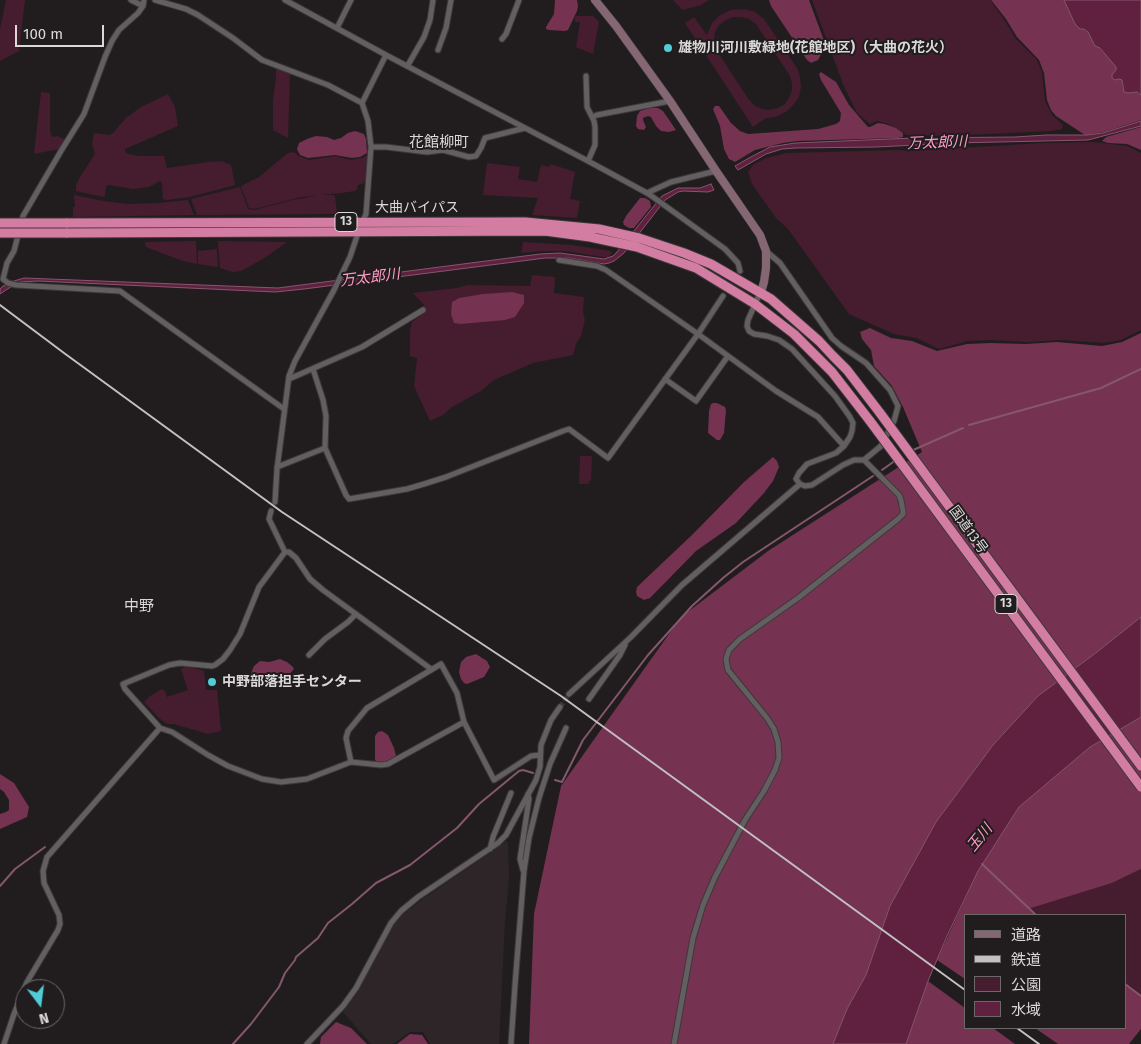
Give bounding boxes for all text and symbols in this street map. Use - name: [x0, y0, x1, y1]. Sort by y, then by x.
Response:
- scale bar: [18, 15, 106, 47]
- text: 100 m: [23, 25, 63, 43]
- place label: 雄物川河川敷緑地(花館地区)（大曲の花火）: [678, 40, 953, 56]
- marker: 雄物川河川敷緑地(花館地区)（大曲の花火）: [662, 42, 674, 54]
- water label: 万太郎川: [907, 133, 967, 153]
- district label: 花館柳町: [409, 134, 469, 152]
- street label: 大曲バイパス: [375, 200, 459, 216]
- road number: 13: [335, 212, 357, 232]
- water label: 万太郎川: [339, 265, 401, 291]
- street label: 国道13号: [945, 503, 991, 557]
- road number: 13: [995, 594, 1017, 614]
- district label: 中野: [124, 598, 154, 616]
- place label: 中野部落担手センター: [222, 674, 362, 690]
- marker: 中野部落担手センター: [206, 676, 218, 688]
- water label: 玉川: [964, 821, 996, 855]
- legend: [964, 914, 1126, 1029]
- text: 道路: [1011, 926, 1041, 944]
- text: 鉄道: [1011, 951, 1041, 969]
- text: 公園: [1011, 976, 1041, 994]
- north arrow: [15, 979, 65, 1029]
- text: 水域: [1011, 1001, 1041, 1019]
- text: N: [37, 1009, 50, 1027]

